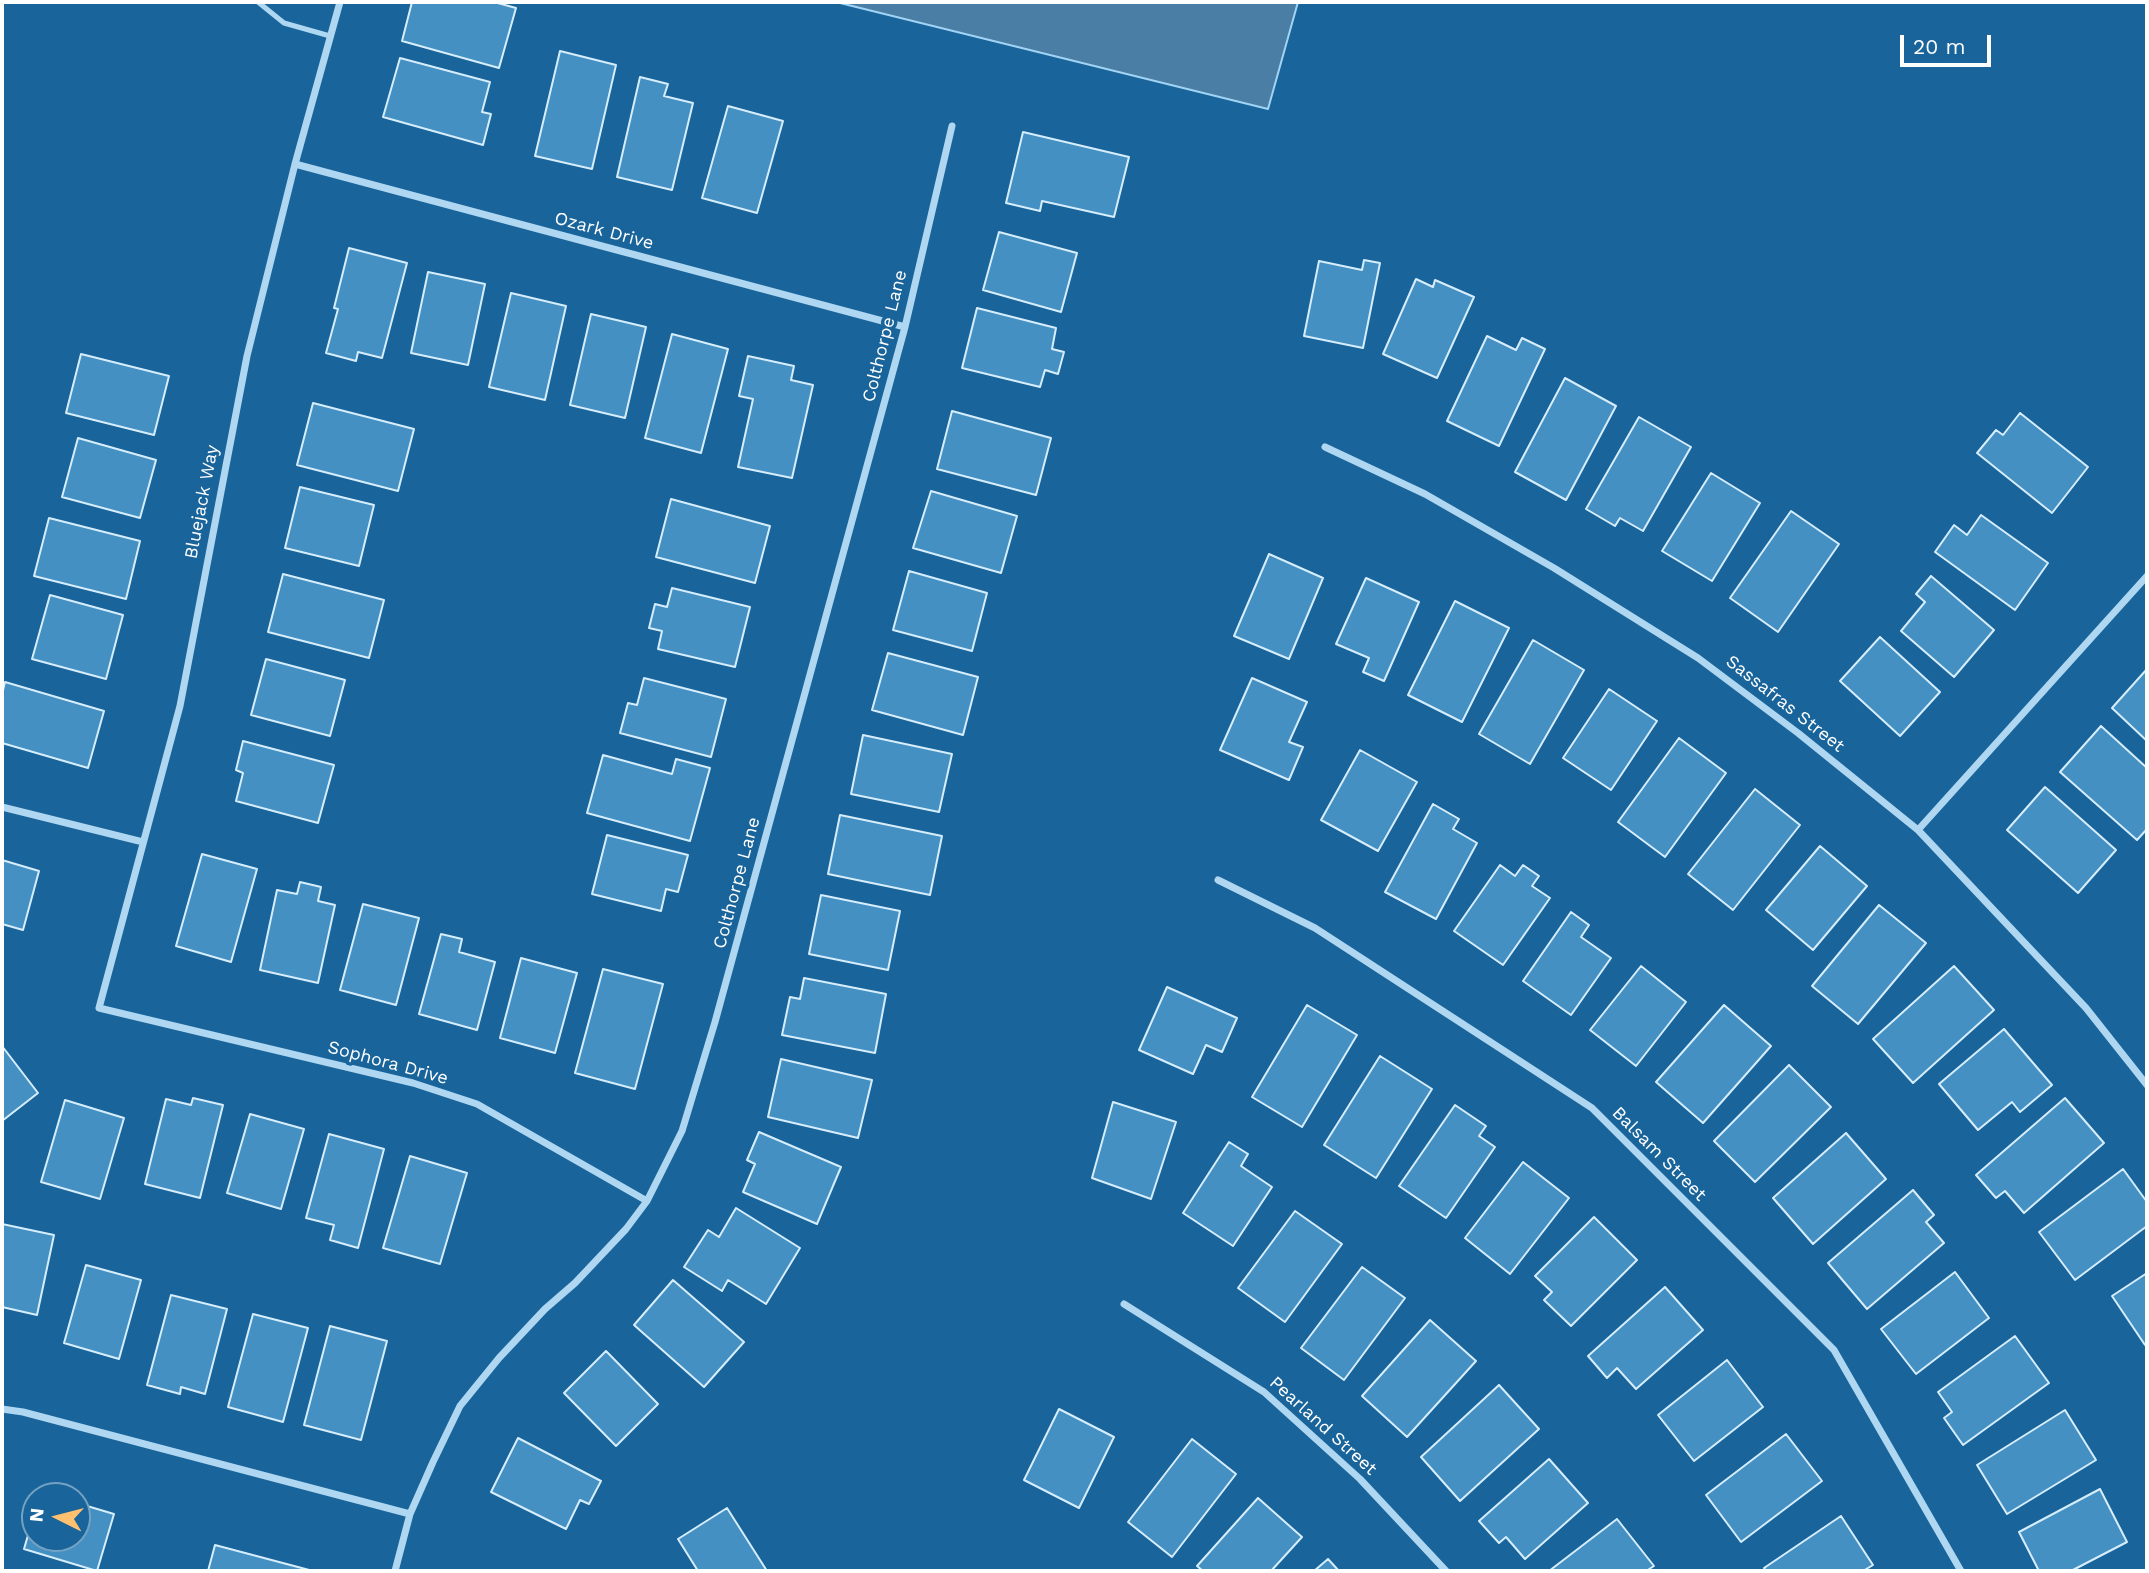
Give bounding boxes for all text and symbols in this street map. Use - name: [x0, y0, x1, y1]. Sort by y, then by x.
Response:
- scale bar: [1904, 21, 1995, 65]
- text: 20 m: [1913, 34, 1965, 59]
- street label: Ozark Drive: [552, 207, 656, 255]
- street label: Colthorpe Lane: [858, 268, 912, 404]
- street label: Bluejack Way: [180, 443, 224, 561]
- street label: Sassafras Street: [1721, 651, 1849, 757]
- street label: Colthorpe Lane: [709, 815, 765, 951]
- street label: Sophora Drive: [325, 1037, 451, 1089]
- street label: Balsam Street: [1607, 1102, 1711, 1206]
- street label: Pearland Street: [1265, 1372, 1381, 1480]
- north arrow: [21, 1482, 91, 1552]
- text: N: [24, 1507, 49, 1523]

